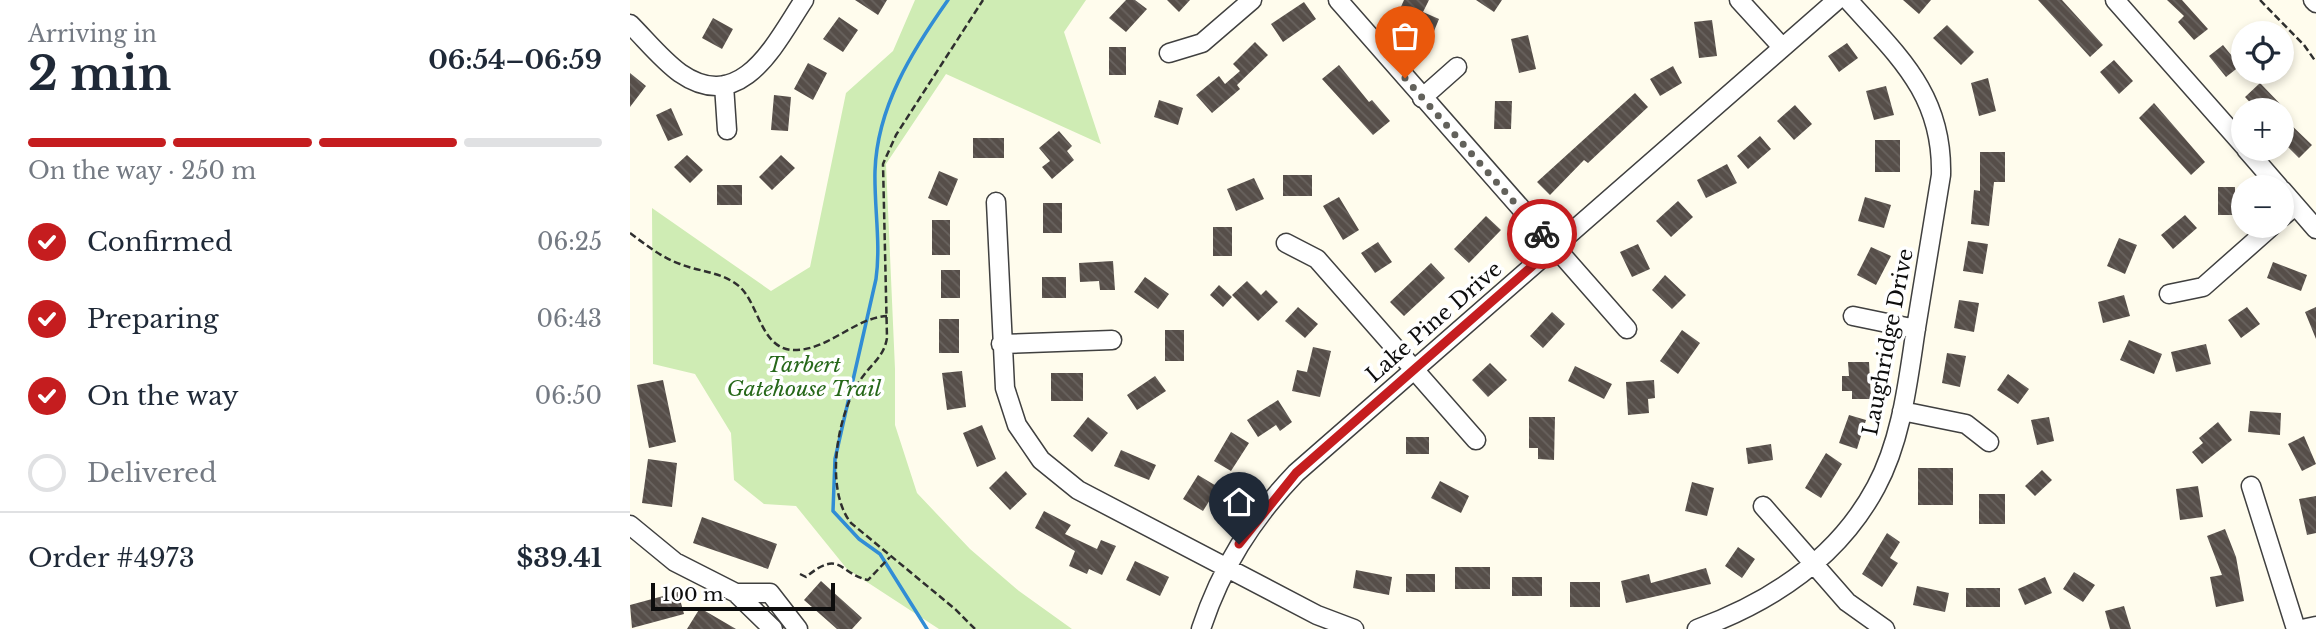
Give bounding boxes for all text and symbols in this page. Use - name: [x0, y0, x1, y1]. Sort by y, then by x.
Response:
- pin: [1375, 6, 1435, 78]
- icon: bag: [1386, 17, 1424, 55]
- text: Arriving in: [28, 20, 157, 48]
- map controls: [2231, 21, 2294, 238]
- button: locate: [2231, 21, 2294, 84]
- text: 06:54–06:59: [428, 44, 602, 76]
- text: 2 min: [28, 45, 171, 102]
- button: +: [2231, 98, 2294, 161]
- text: On the way · 250 m: [28, 157, 256, 185]
- button: −: [2231, 175, 2294, 238]
- courier: [1507, 199, 1577, 269]
- icon: bike: [1523, 215, 1561, 253]
- icon: check: [28, 223, 66, 261]
- text: Confirmed: [87, 226, 232, 258]
- text: 06:25: [537, 228, 602, 256]
- street label: Laughridge Drive: [1857, 246, 1919, 438]
- street label: Lake Pine Drive: [1361, 256, 1507, 388]
- icon: check: [28, 300, 66, 338]
- text: Preparing: [87, 303, 219, 335]
- text: 06:43: [537, 305, 602, 333]
- park label: Tarbert Gatehouse Trail: [727, 352, 882, 402]
- icon: check: [28, 377, 66, 415]
- text: On the way: [87, 380, 239, 412]
- text: 06:50: [535, 382, 602, 410]
- text: Delivered: [87, 457, 217, 489]
- pin: [1209, 472, 1269, 544]
- icon: home: [1220, 483, 1258, 521]
- text: Order #4973: [28, 542, 195, 574]
- text: $39.41: [516, 542, 602, 574]
- scale bar: [651, 580, 835, 612]
- text: 100 m: [662, 583, 723, 606]

